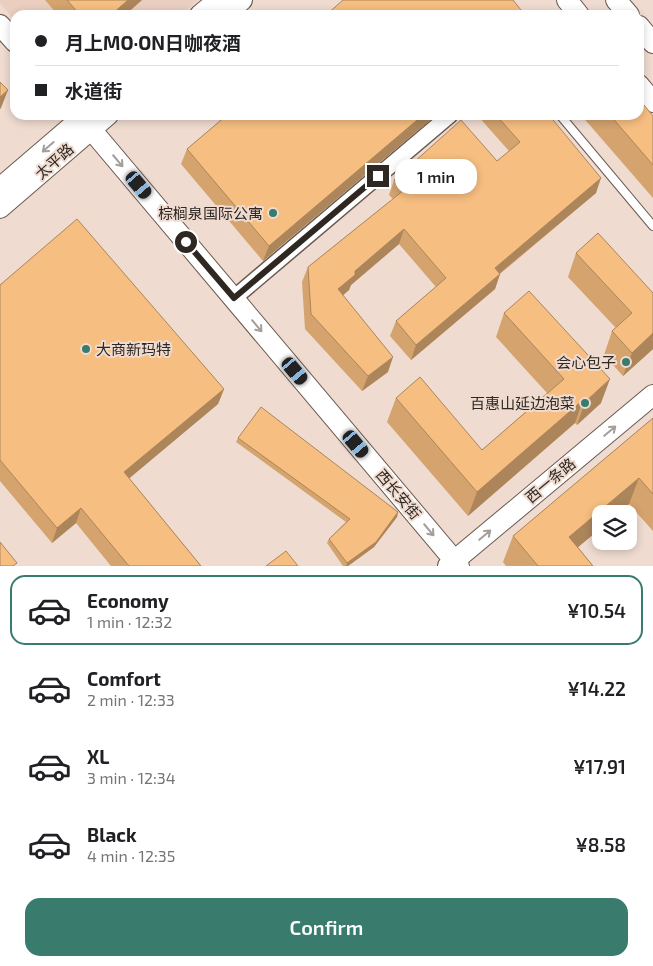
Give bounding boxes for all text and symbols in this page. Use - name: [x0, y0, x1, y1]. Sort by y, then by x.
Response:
- text: 月上MO·ON日咖夜酒: [65, 31, 241, 54]
- text: 水道街: [65, 79, 122, 102]
- street label: 太平路: [31, 139, 77, 183]
- one-way arrow: [41, 141, 54, 153]
- one-way arrow: [113, 154, 124, 167]
- callout: 1 min: [396, 158, 478, 194]
- route end: [367, 165, 389, 187]
- text: 1 min: [417, 167, 455, 186]
- car: [123, 169, 154, 201]
- place label: 棕榈泉国际公寓: [158, 204, 263, 222]
- marker: 棕榈泉国际公寓: [267, 207, 279, 219]
- route start: [175, 231, 197, 253]
- one-way arrow: [251, 319, 262, 332]
- place label: 大商新玛特: [96, 340, 171, 358]
- marker: 大商新玛特: [80, 343, 92, 355]
- place label: 会心包子: [556, 353, 616, 371]
- car: [279, 355, 310, 387]
- marker: 会心包子: [620, 356, 632, 368]
- place label: 百惠山延边泡菜: [470, 394, 575, 412]
- marker: 百惠山延边泡菜: [579, 397, 591, 409]
- one-way arrow: [603, 425, 616, 436]
- car: [340, 428, 371, 460]
- street label: 西一条路: [521, 454, 579, 506]
- street label: 西长安街: [373, 465, 425, 523]
- map controls: [592, 505, 637, 550]
- button: layers: [592, 505, 637, 550]
- one-way arrow: [423, 524, 435, 537]
- one-way arrow: [479, 529, 492, 540]
- icon: car: [27, 588, 72, 633]
- text: Economy: [87, 589, 169, 612]
- text: ¥10.54: [567, 599, 626, 622]
- text: 1 min · 12:32: [87, 612, 172, 631]
- icon: car: [27, 666, 72, 711]
- text: Comfort: [87, 667, 161, 690]
- text: ¥14.22: [568, 677, 626, 700]
- text: 2 min · 12:33: [87, 690, 175, 709]
- icon: car: [27, 744, 72, 789]
- text: XL: [87, 745, 109, 768]
- text: ¥17.91: [573, 755, 626, 778]
- text: 3 min · 12:34: [87, 768, 176, 787]
- icon: car: [27, 822, 72, 867]
- text: Black: [87, 823, 137, 846]
- text: ¥8.58: [575, 833, 626, 856]
- text: 4 min · 12:35: [87, 846, 175, 865]
- button: Confirm: [25, 898, 628, 956]

